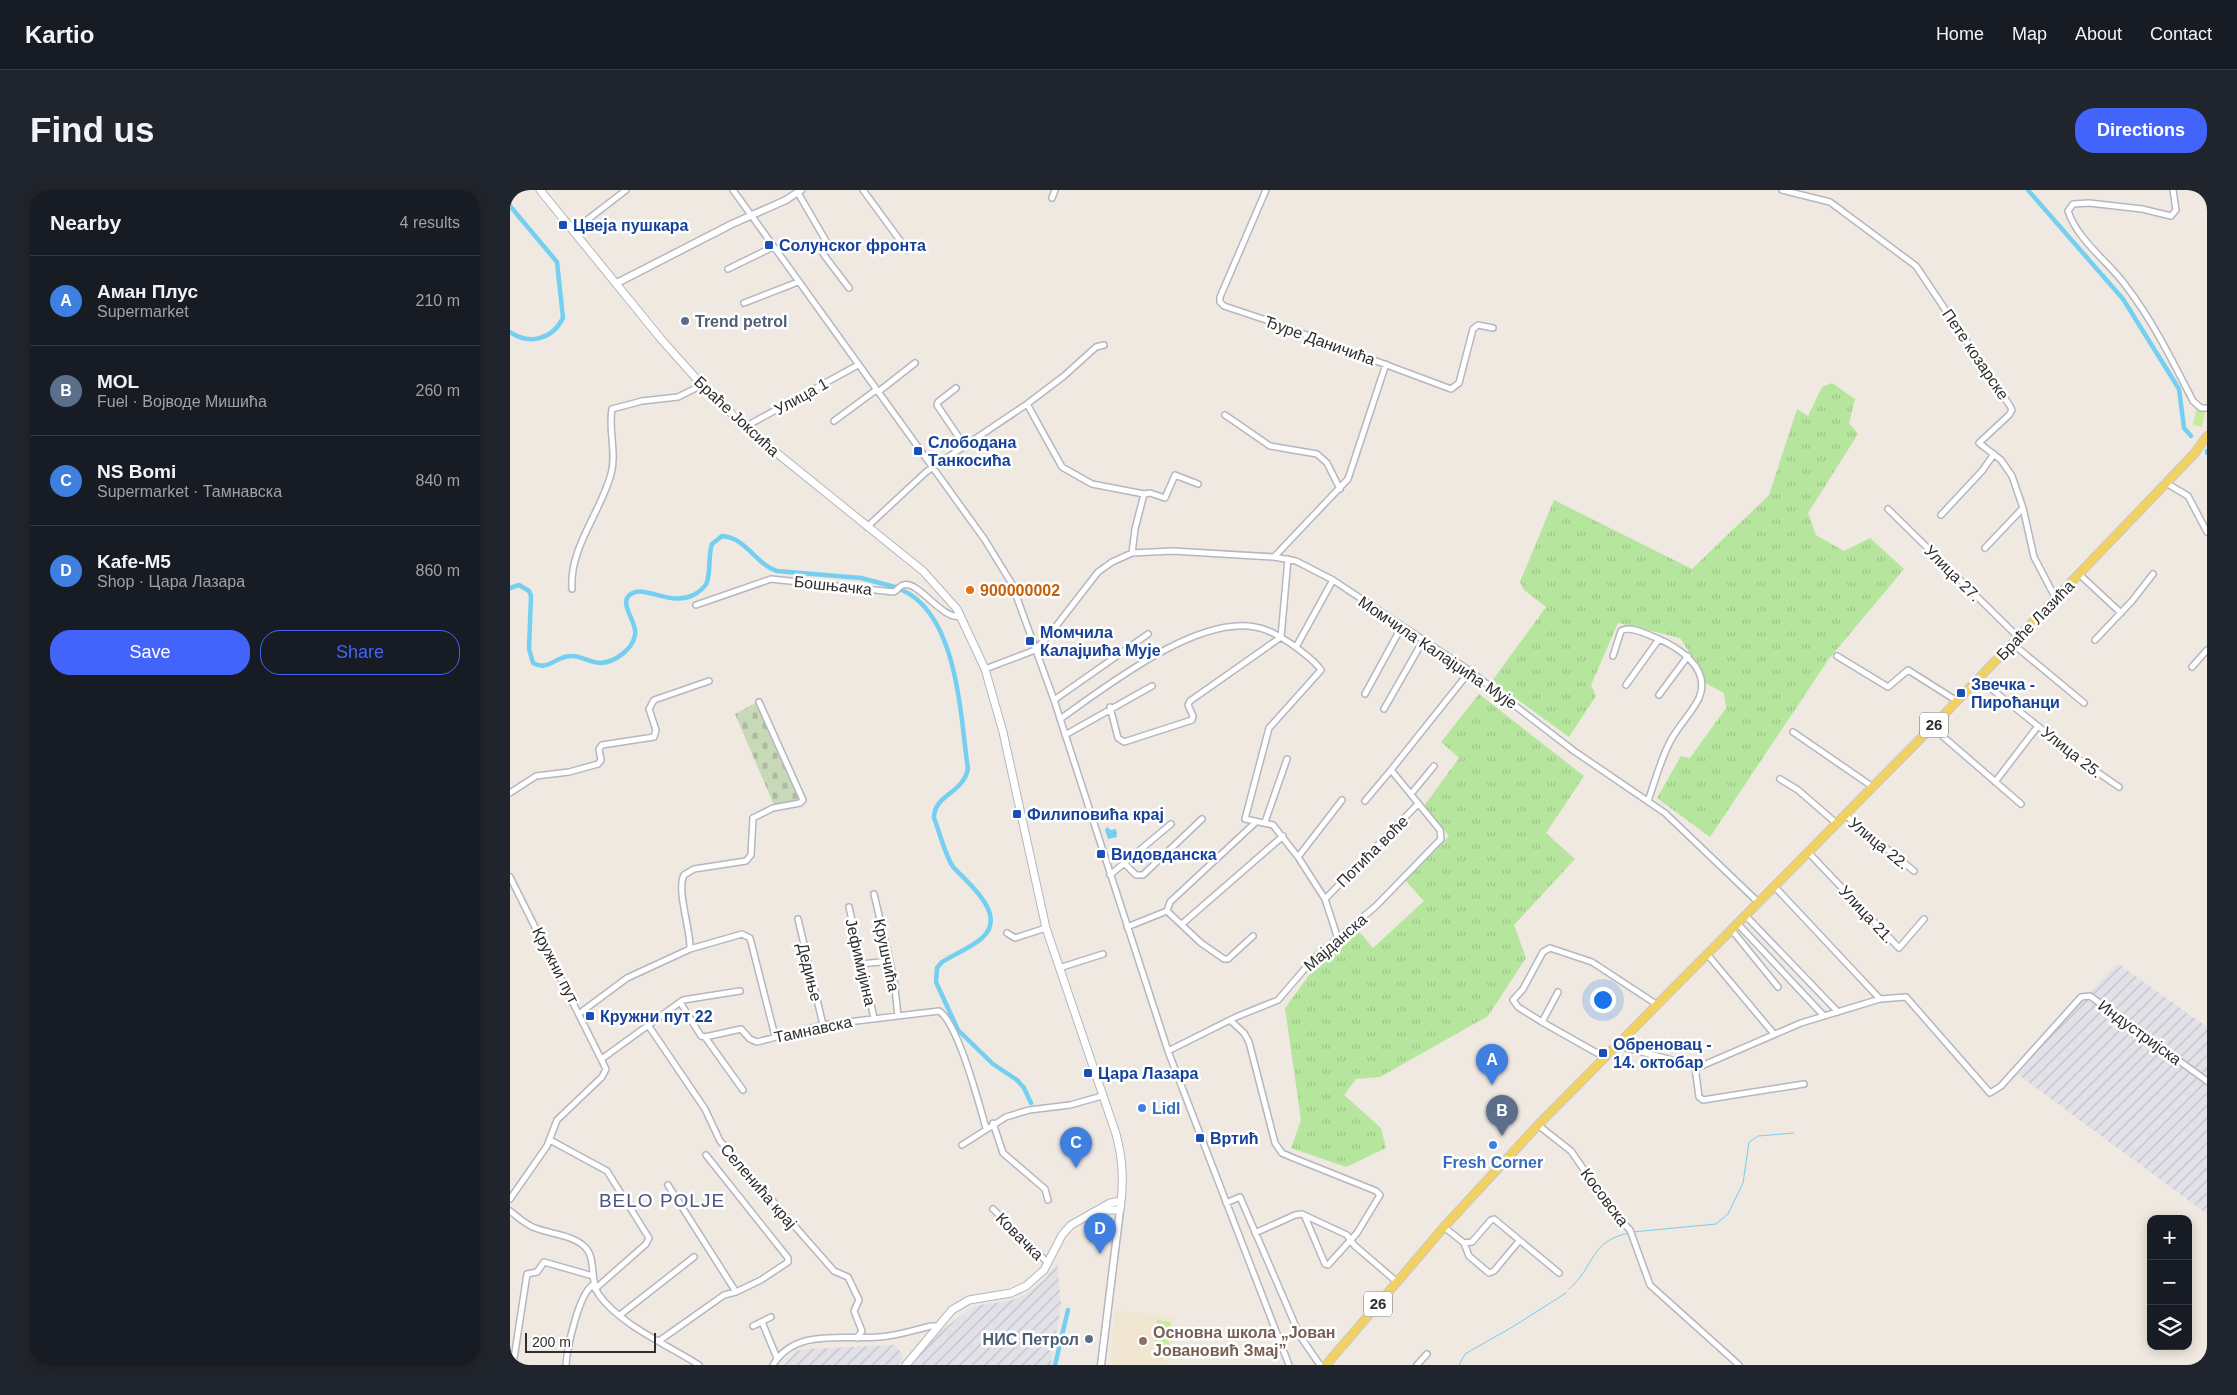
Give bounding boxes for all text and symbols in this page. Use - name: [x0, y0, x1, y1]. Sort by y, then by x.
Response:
- text: Kartio: [25, 21, 94, 48]
- text: Home: [1936, 24, 1984, 44]
- text: Map: [2012, 24, 2047, 44]
- text: About: [2075, 24, 2122, 44]
- text: Contact: [2150, 24, 2212, 44]
- button: Directions: [2075, 108, 2207, 153]
- text: Find us: [30, 110, 154, 149]
- text: Nearby: [50, 211, 121, 234]
- text: 4 results: [400, 214, 460, 231]
- place label: Цвеја пушкара: [573, 217, 689, 234]
- marker: Цвеја пушкара: [557, 219, 569, 231]
- place label: Солунског фронта: [779, 237, 926, 254]
- marker: Солунског фронта: [763, 239, 775, 251]
- text: Аман Плус: [97, 281, 198, 302]
- text: A: [60, 292, 72, 309]
- text: 210 m: [416, 292, 460, 309]
- text: Supermarket: [97, 303, 189, 320]
- street label: Пете козарске: [1939, 306, 2012, 403]
- place label: Trend petrol: [695, 313, 787, 330]
- street label: Ђуре Даничића: [1262, 313, 1378, 368]
- marker: Trend petrol: [679, 315, 691, 327]
- text: MOL: [97, 371, 139, 392]
- street label: Браће Јоксића: [691, 373, 783, 460]
- street label: Улица 1: [771, 375, 831, 418]
- text: B: [60, 382, 72, 399]
- text: 260 m: [416, 382, 460, 399]
- text: Fuel · Војводе Мишића: [97, 393, 267, 410]
- place label: Слободана Танкосића: [928, 434, 1016, 469]
- marker: Слободана Танкосића: [912, 445, 924, 457]
- text: NS Bomi: [97, 461, 176, 482]
- text: C: [60, 472, 72, 489]
- text: 840 m: [416, 472, 460, 489]
- text: Supermarket · Тамнавска: [97, 483, 282, 500]
- street label: Улица 27.: [1921, 542, 1984, 605]
- text: Kafe-M5: [97, 551, 171, 572]
- text: D: [60, 562, 72, 579]
- text: 860 m: [416, 562, 460, 579]
- text: Shop · Цара Лазара: [97, 573, 245, 590]
- street label: Бошњачка: [793, 573, 873, 598]
- street label: Браће Лазића: [1993, 577, 2078, 664]
- place label: 900000002: [980, 582, 1060, 599]
- marker: 900000002: [964, 584, 976, 596]
- street label: Момчила Калајџића Мује: [1355, 593, 1520, 712]
- place label: Момчила Калајџића Мује: [1040, 624, 1161, 659]
- button: Save: [50, 630, 250, 675]
- button: Share: [260, 630, 460, 675]
- marker: Момчила Калајџића Мује: [1024, 635, 1036, 647]
- place label: Звечка - Пироћанци: [1971, 676, 2060, 711]
- marker: Звечка - Пироћанци: [1955, 687, 1967, 699]
- road number: 26: [1920, 712, 1948, 738]
- street label: Улица 25.: [2038, 723, 2105, 781]
- place label: Филиповића крај: [1027, 806, 1164, 823]
- marker: Филиповића крај: [1011, 808, 1023, 820]
- street label: Потића воће: [1333, 812, 1412, 890]
- street label: Улица 22.: [1845, 814, 1912, 873]
- place label: Видовданска: [1111, 846, 1217, 863]
- marker: Видовданска: [1095, 848, 1107, 860]
- street label: Улица 21.: [1836, 882, 1897, 947]
- street label: Мајданска: [1301, 911, 1370, 974]
- street label: Јефимијина: [842, 917, 879, 1008]
- street label: Крушчића: [871, 917, 903, 993]
- street label: Кружни пут: [529, 924, 582, 1007]
- street label: Дедиње: [794, 941, 825, 1003]
- your location: [1590, 987, 1616, 1013]
- street label: Индустријска: [2095, 997, 2185, 1068]
- place label: Кружни пут 22: [600, 1008, 713, 1025]
- marker: Кружни пут 22: [584, 1010, 596, 1022]
- street label: Тамнавска: [773, 1013, 854, 1046]
- place label: Обреновац - 14. октобар: [1613, 1036, 1712, 1071]
- pin: A: [1476, 1044, 1508, 1085]
- marker: Обреновац - 14. октобар: [1597, 1047, 1609, 1059]
- place label: Цара Лазара: [1098, 1065, 1198, 1082]
- marker: Цара Лазара: [1082, 1067, 1094, 1079]
- pin: B: [1486, 1095, 1518, 1136]
- place label: Lidl: [1152, 1100, 1180, 1117]
- marker: Lidl: [1136, 1102, 1148, 1114]
- pin: C: [1060, 1127, 1092, 1168]
- place label: Вртић: [1210, 1130, 1259, 1147]
- marker: Вртић: [1194, 1132, 1206, 1144]
- marker: Fresh Corner: [1487, 1139, 1499, 1151]
- street label: Селенића крај: [717, 1141, 800, 1232]
- place label: Fresh Corner: [1443, 1154, 1543, 1171]
- street label: Косовска: [1577, 1165, 1632, 1230]
- district label: BELO POLJE: [599, 1190, 725, 1211]
- street label: Ковачка: [993, 1209, 1047, 1264]
- pin: D: [1084, 1213, 1116, 1254]
- map controls: [2147, 1215, 2192, 1350]
- button: +: [2147, 1215, 2192, 1260]
- button: −: [2147, 1260, 2192, 1305]
- road number: 26: [1364, 1292, 1392, 1316]
- button: layers: [2147, 1305, 2192, 1350]
- place label: Основна школа „Јован Јовановић Змај”: [1153, 1324, 1336, 1359]
- scale bar: [525, 1330, 656, 1353]
- place label: НИС Петрол: [983, 1331, 1079, 1348]
- marker: НИС Петрол: [1083, 1333, 1095, 1345]
- text: 200 m: [532, 1334, 571, 1350]
- marker: Основна школа „Јован Јовановић Змај”: [1137, 1335, 1149, 1347]

